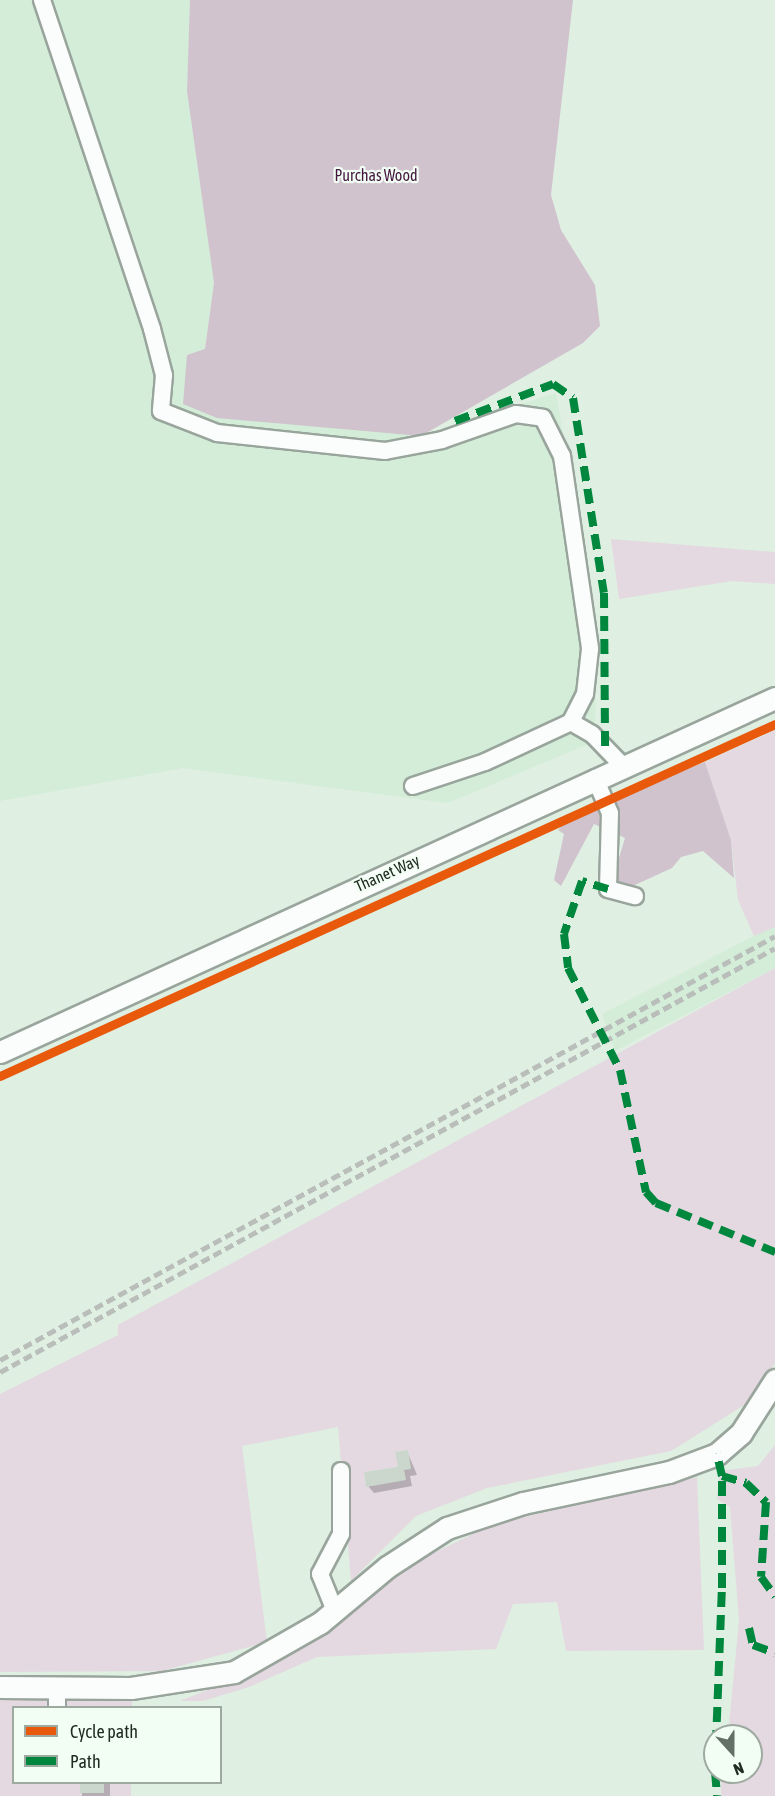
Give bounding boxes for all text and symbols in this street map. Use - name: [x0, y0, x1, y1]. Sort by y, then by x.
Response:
- park label: Purchas Wood: [335, 165, 417, 185]
- street label: Thanet Way: [352, 850, 422, 896]
- legend: [12, 1706, 222, 1784]
- text: Cycle path: [70, 1721, 138, 1742]
- north arrow: [703, 1724, 763, 1784]
- text: Path: [70, 1751, 101, 1772]
- text: N: [731, 1759, 746, 1779]

